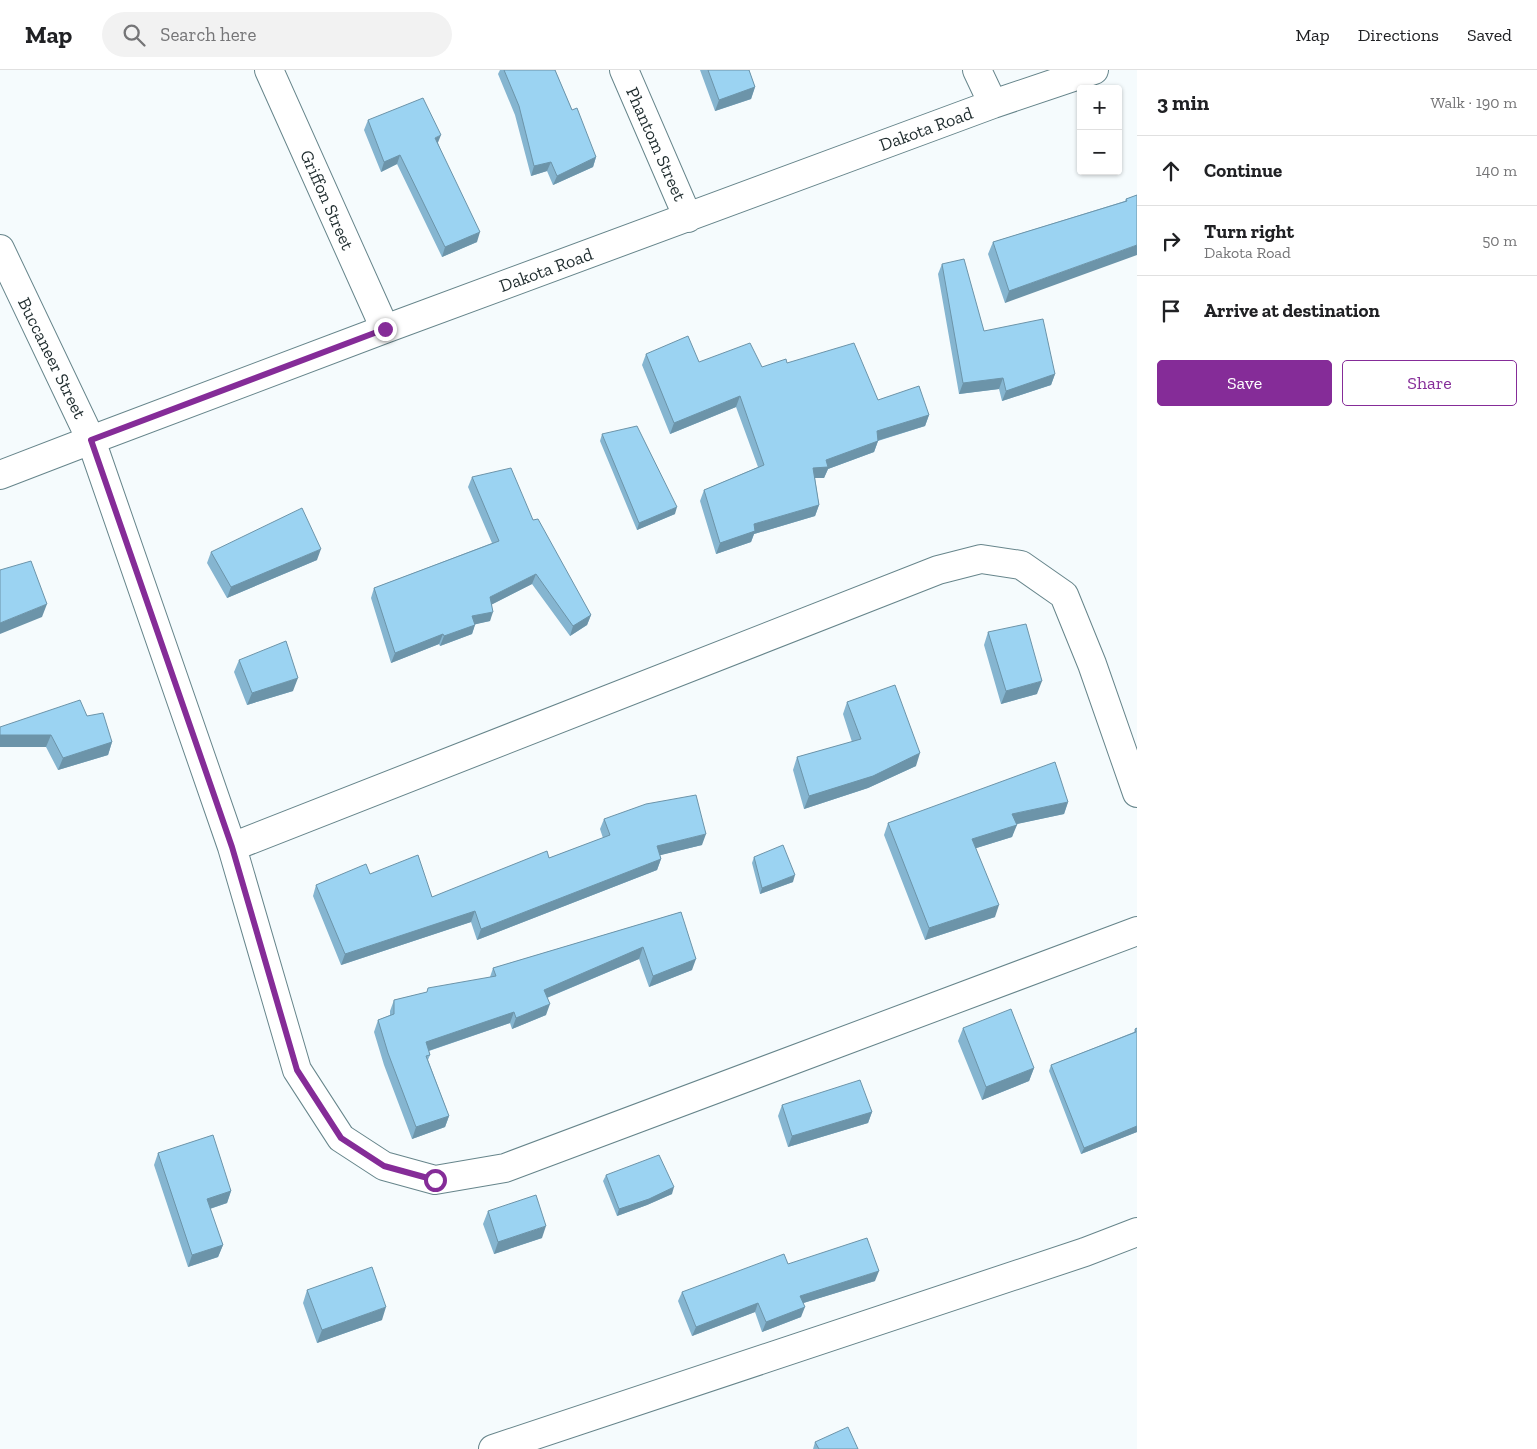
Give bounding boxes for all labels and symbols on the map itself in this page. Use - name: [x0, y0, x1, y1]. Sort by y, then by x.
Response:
- street label: Phantom Street: [621, 84, 691, 205]
- street label: Dakota Road: [876, 102, 976, 156]
- street label: Griffon Street: [295, 147, 359, 254]
- street label: Dakota Road: [496, 243, 596, 297]
- street label: Buccaneer Street: [13, 294, 91, 423]
- route end: [374, 318, 397, 341]
- route start: [424, 1169, 447, 1192]

